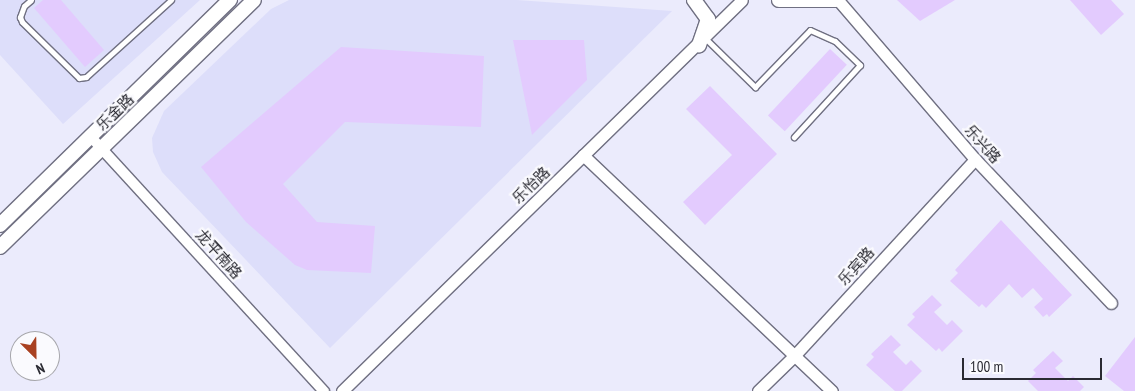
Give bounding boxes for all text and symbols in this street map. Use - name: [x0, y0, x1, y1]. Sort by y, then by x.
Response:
- street label: 乐金路: [93, 90, 137, 134]
- street label: 乐兴路: [961, 121, 1005, 167]
- street label: 乐怡路: [509, 163, 553, 207]
- street label: 龙平南路: [192, 226, 246, 282]
- street label: 乐宾路: [834, 243, 878, 289]
- north arrow: [10, 331, 60, 381]
- scale bar: [965, 348, 1105, 380]
- text: 100 m: [970, 357, 1003, 376]
- text: N: [33, 359, 47, 379]

